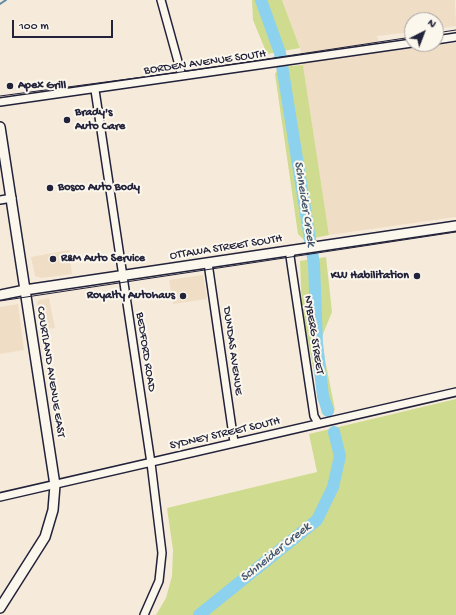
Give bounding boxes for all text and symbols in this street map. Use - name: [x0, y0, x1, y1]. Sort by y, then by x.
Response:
- scale bar: [14, 12, 115, 38]
- north arrow: [404, 12, 444, 52]
- text: N: [425, 17, 438, 31]
- text: 100 m: [19, 20, 49, 34]
- street label: BORDEN AVENUE SOUTH: [143, 47, 267, 79]
- place label: Apex Grill: [18, 79, 66, 93]
- marker: Apex Grill: [5, 81, 15, 91]
- place label: Brady's Auto Care: [75, 106, 125, 134]
- marker: Brady's Auto Care: [62, 115, 72, 125]
- water label: Schneider Creek: [290, 160, 318, 248]
- place label: Bosco Auto Body: [58, 181, 140, 195]
- marker: Bosco Auto Body: [45, 183, 55, 193]
- street label: OTTAWA STREET SOUTH: [169, 232, 283, 264]
- place label: R&M Auto Service: [61, 252, 145, 266]
- marker: R&M Auto Service: [48, 254, 58, 264]
- place label: KW Habilitation: [331, 269, 409, 283]
- marker: KW Habilitation: [412, 271, 422, 281]
- place label: Royalty Autohaus: [87, 289, 175, 303]
- marker: Royalty Autohaus: [178, 291, 188, 301]
- street label: NYBERG STREET: [300, 294, 326, 376]
- street label: COURTLAND AVENUE EAST: [33, 305, 67, 439]
- street label: DUNDAS AVENUE: [219, 306, 245, 396]
- street label: BEDFORD ROAD: [132, 311, 158, 393]
- street label: SYDNEY STREET SOUTH: [168, 414, 282, 454]
- water label: Schneider Creek: [238, 520, 314, 586]

